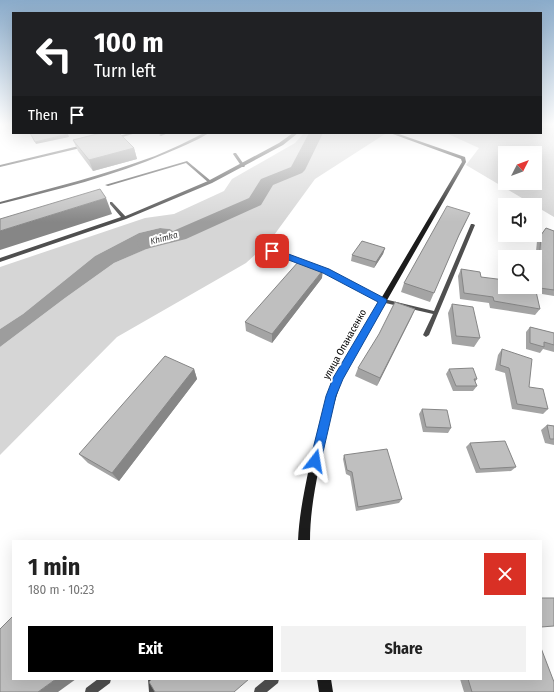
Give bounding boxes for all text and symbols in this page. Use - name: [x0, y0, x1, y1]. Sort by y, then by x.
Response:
- text: 100 m: [94, 26, 164, 59]
- icon: left: [28, 28, 80, 80]
- text: Turn left: [94, 60, 156, 82]
- icon: arrive: [66, 104, 88, 126]
- text: Then: [28, 106, 58, 124]
- north arrow: [498, 146, 542, 190]
- map controls: [498, 146, 542, 294]
- button: sound: [498, 198, 542, 242]
- water label: Khimka: [149, 229, 179, 246]
- pin: [255, 234, 289, 268]
- icon: arrive: [261, 240, 283, 262]
- button: search: [498, 250, 542, 294]
- street label: улица Опанасенко: [321, 307, 369, 382]
- position arrow: [294, 440, 336, 482]
- text: 1 min: [28, 553, 80, 581]
- button: close: [484, 553, 526, 595]
- text: 180 m · 10:23: [28, 582, 94, 597]
- button: Exit: [28, 626, 273, 672]
- button: Share: [281, 626, 526, 672]

